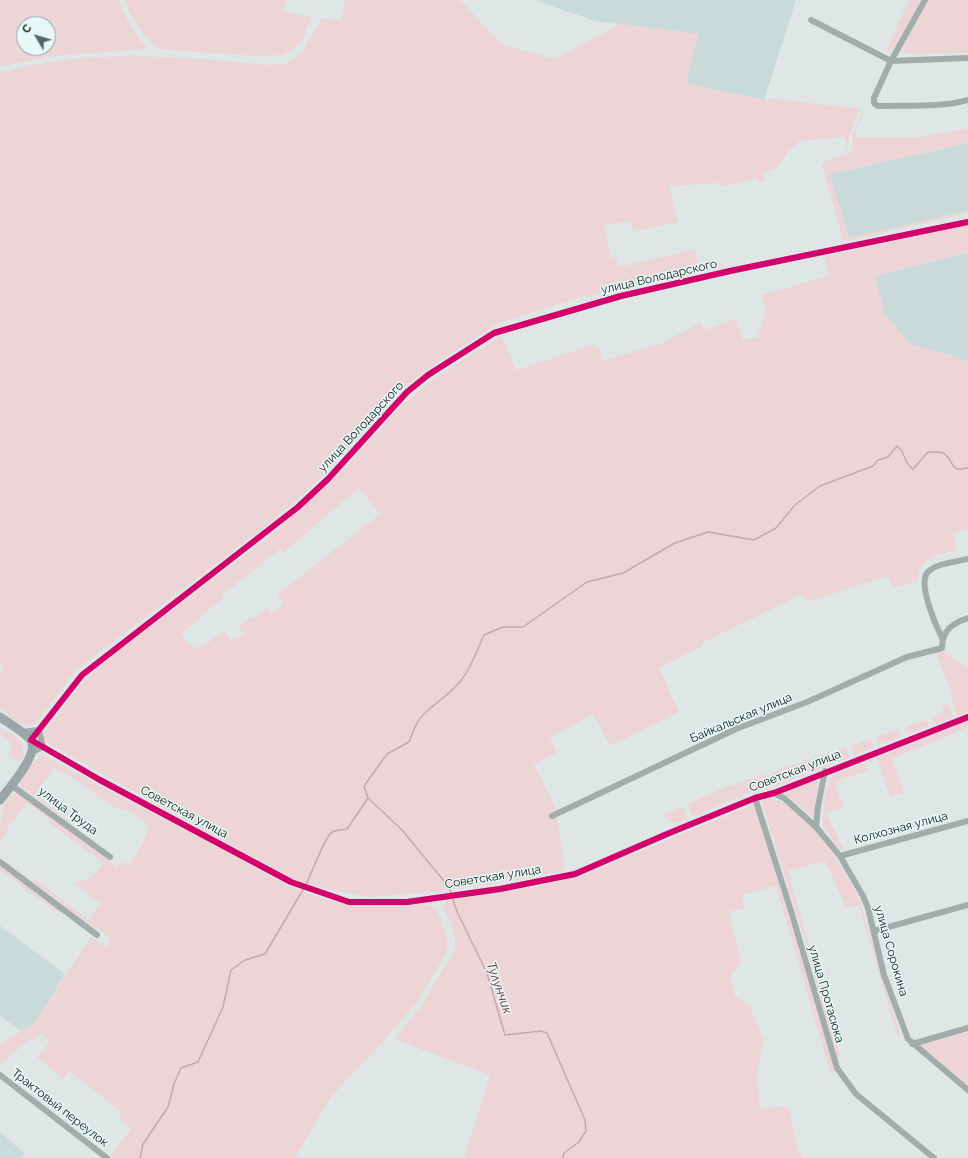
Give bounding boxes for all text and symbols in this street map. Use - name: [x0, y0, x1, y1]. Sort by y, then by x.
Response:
- north arrow: [16, 16, 56, 56]
- text: С: [19, 22, 34, 36]
- street label: улица Володарского: [600, 257, 718, 297]
- street label: улица Володарского: [315, 379, 407, 475]
- street label: Байкальская улица: [688, 690, 794, 746]
- street label: Советская улица: [747, 747, 843, 795]
- street label: Советская улица: [138, 783, 230, 841]
- street label: улица Труда: [36, 784, 100, 838]
- street label: Колхозная улица: [852, 809, 950, 847]
- street label: Советская улица: [444, 862, 542, 892]
- street label: улица Сорокина: [871, 904, 911, 998]
- street label: улица Протасюка: [805, 943, 847, 1045]
- water label: Тулунчик: [483, 960, 515, 1016]
- street label: Трактовый переулок: [9, 1066, 111, 1150]

